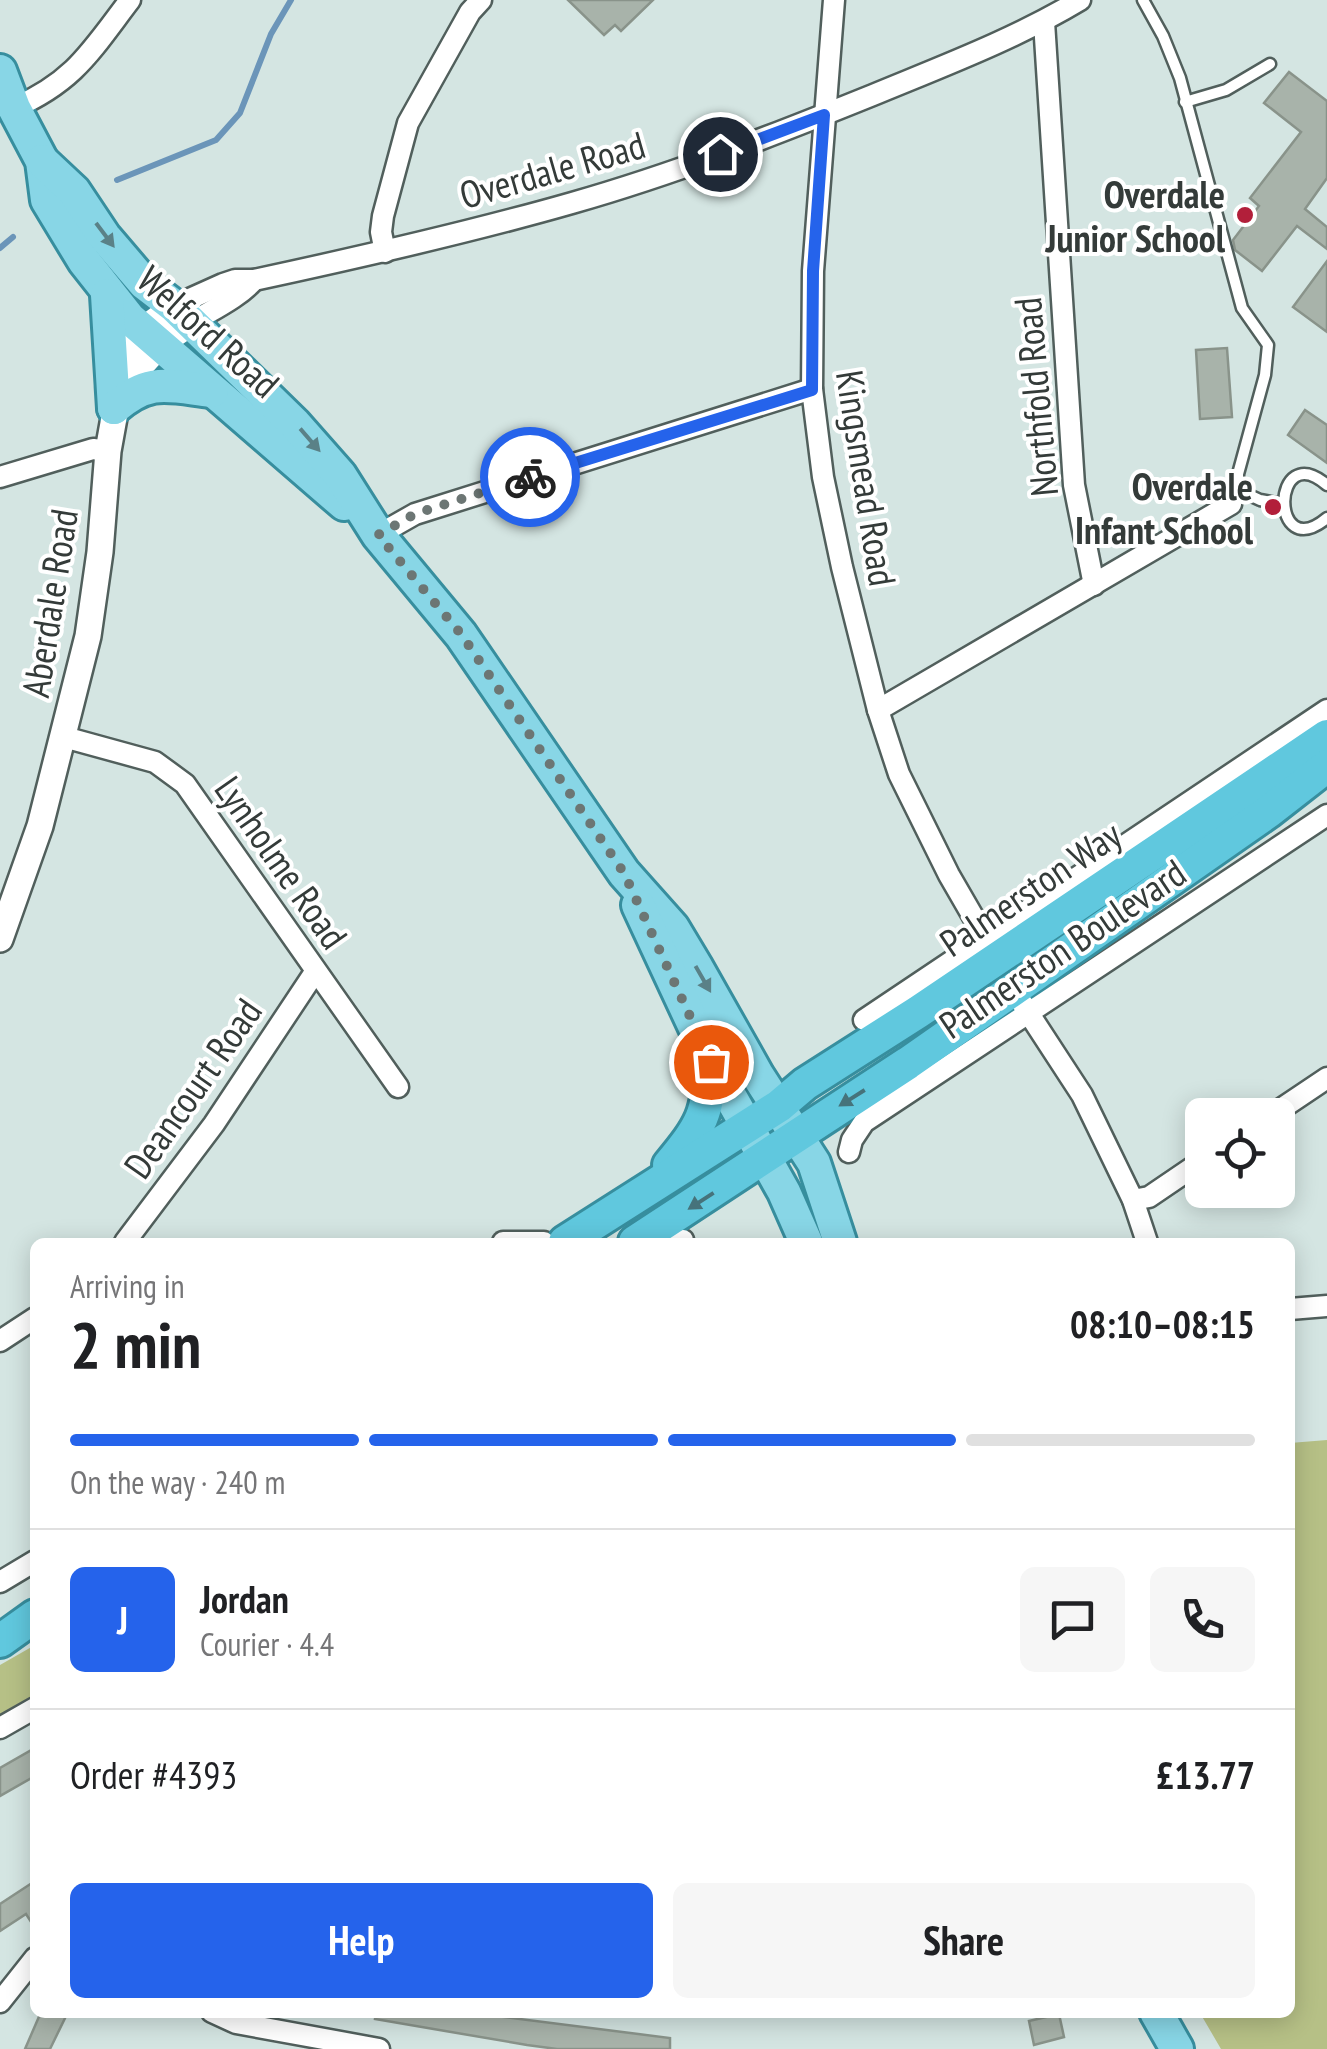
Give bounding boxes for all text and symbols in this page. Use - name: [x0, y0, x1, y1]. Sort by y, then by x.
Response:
- pin: [678, 112, 763, 197]
- street label: Overdale Road: [454, 119, 650, 219]
- icon: home: [693, 127, 748, 182]
- place label: Overdale Junior School: [1045, 169, 1226, 262]
- marker: Overdale Junior School: [1234, 204, 1256, 226]
- one-way arrow: [94, 222, 114, 248]
- street label: Welford Road: [128, 254, 290, 408]
- street label: Northfold Road: [1002, 296, 1068, 498]
- street label: Kingsmead Road: [826, 367, 908, 589]
- one-way arrow: [298, 427, 320, 452]
- courier: [480, 427, 580, 527]
- icon: bike: [503, 450, 558, 505]
- place label: Overdale Infant School: [1075, 461, 1254, 554]
- marker: Overdale Infant School: [1262, 496, 1284, 518]
- street label: Aberdale Road: [10, 505, 88, 701]
- street label: Lynholme Road: [205, 766, 359, 958]
- street label: Palmerston Way: [930, 809, 1131, 967]
- street label: Palmerston Boulevard: [929, 848, 1195, 1048]
- one-way arrow: [695, 964, 712, 993]
- street label: Deancourt Road: [112, 989, 272, 1187]
- pin: [669, 1020, 754, 1105]
- icon: bag: [684, 1035, 739, 1090]
- one-way arrow: [838, 1089, 866, 1107]
- map controls: [1185, 1098, 1295, 1208]
- button: locate: [1185, 1098, 1295, 1208]
- one-way arrow: [687, 1191, 715, 1209]
- text: Arriving in: [70, 1265, 185, 1307]
- text: 08:10–08:15: [1070, 1299, 1255, 1348]
- text: 2 min: [70, 1302, 201, 1386]
- text: On the way · 240 m: [70, 1461, 285, 1503]
- button: chat: [1020, 1567, 1125, 1672]
- button: phone: [1150, 1567, 1255, 1672]
- text: Jordan: [200, 1574, 289, 1623]
- text: J: [117, 1595, 128, 1644]
- text: Courier · 4.4: [200, 1623, 334, 1665]
- text: Order #4393: [70, 1750, 237, 1799]
- text: £13.77: [1156, 1750, 1255, 1799]
- button: Help: [70, 1883, 653, 1998]
- button: Share: [673, 1883, 1255, 1998]

